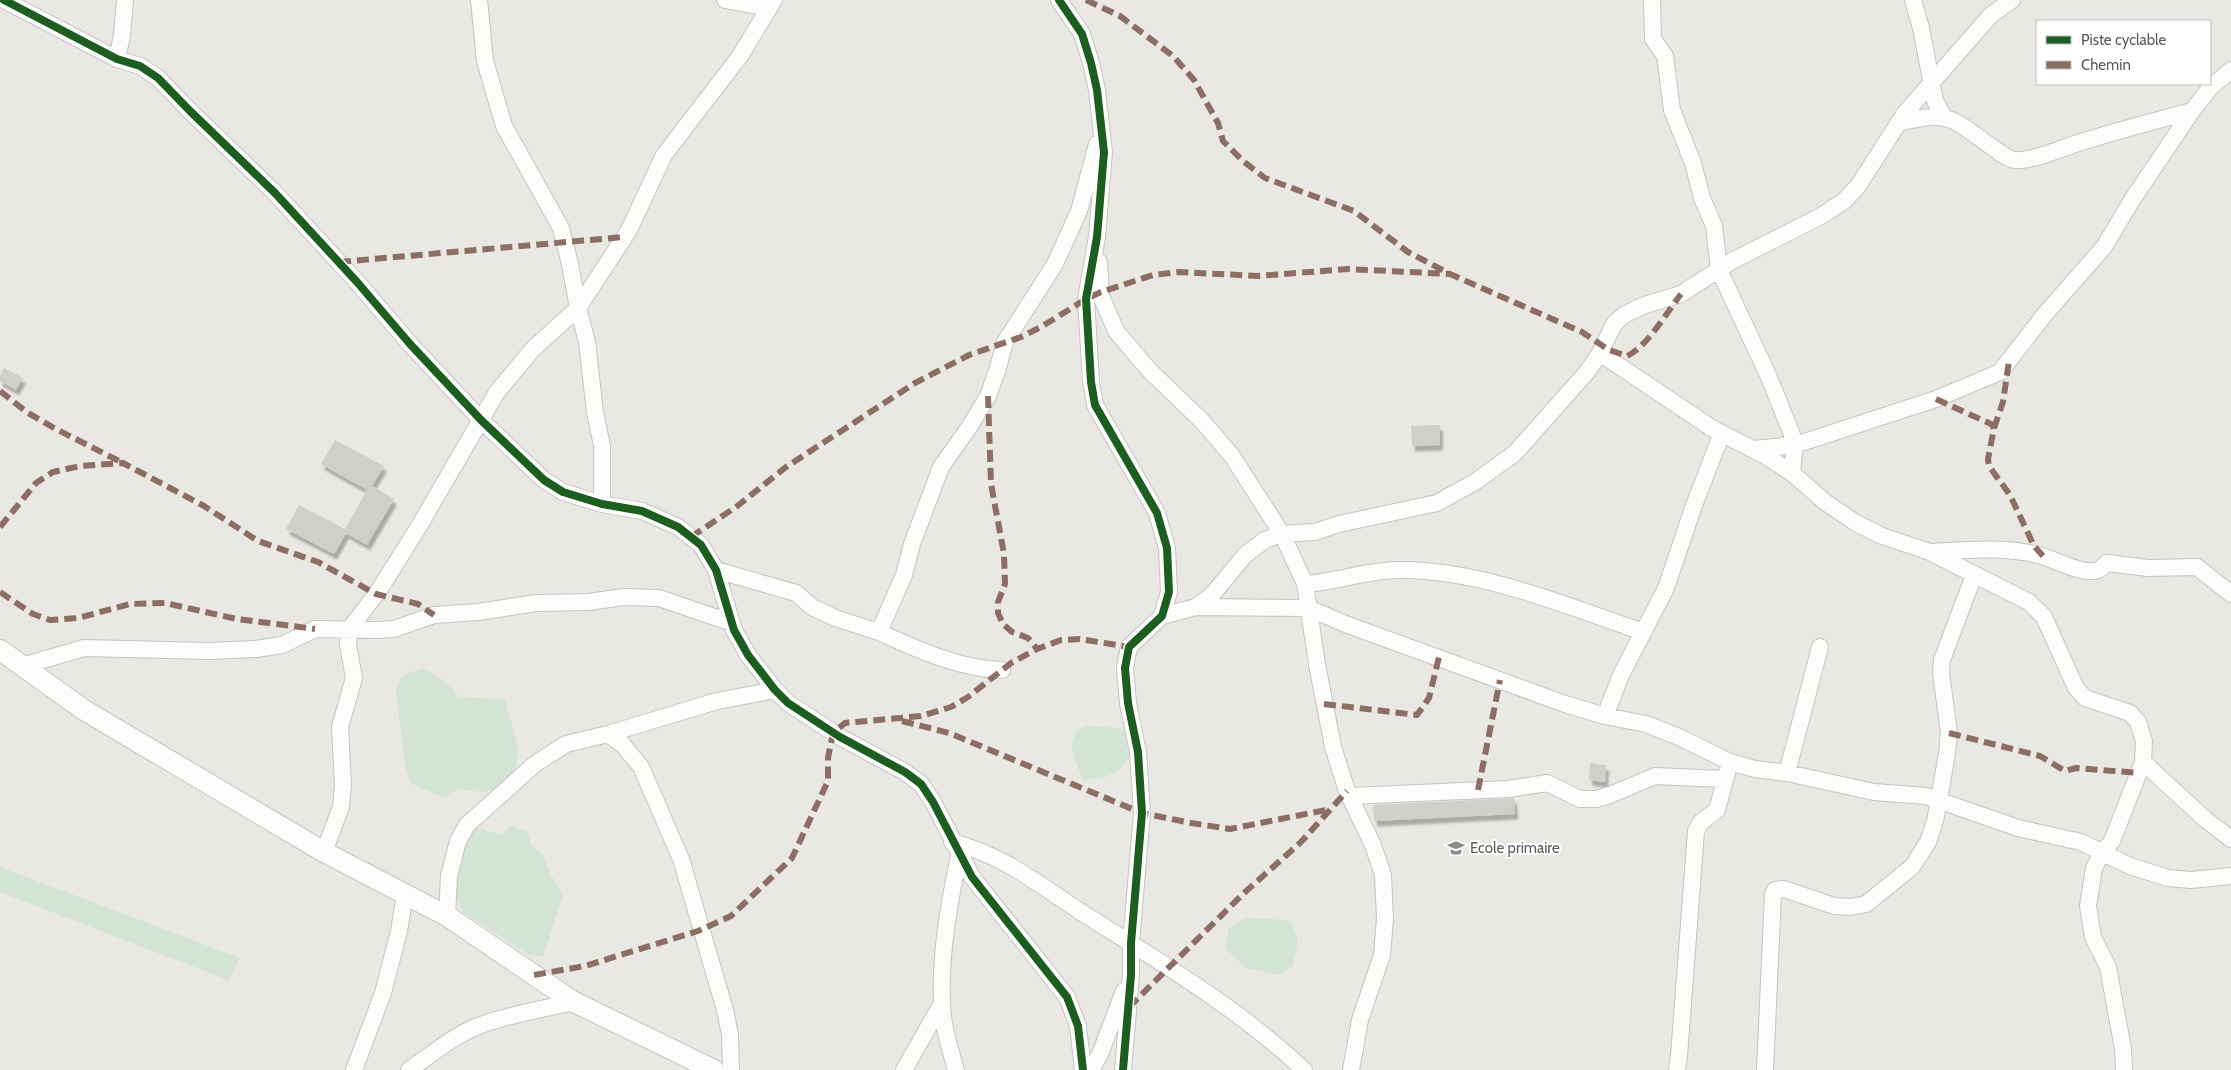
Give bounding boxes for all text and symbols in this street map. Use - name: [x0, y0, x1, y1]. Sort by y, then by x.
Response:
- legend: [2036, 20, 2211, 85]
- text: Piste cyclable: [2081, 31, 2167, 49]
- text: Chemin: [2081, 56, 2131, 74]
- school or university icon: Ecole primaire: [1446, 838, 1466, 858]
- place label: Ecole primaire: [1470, 839, 1560, 857]

